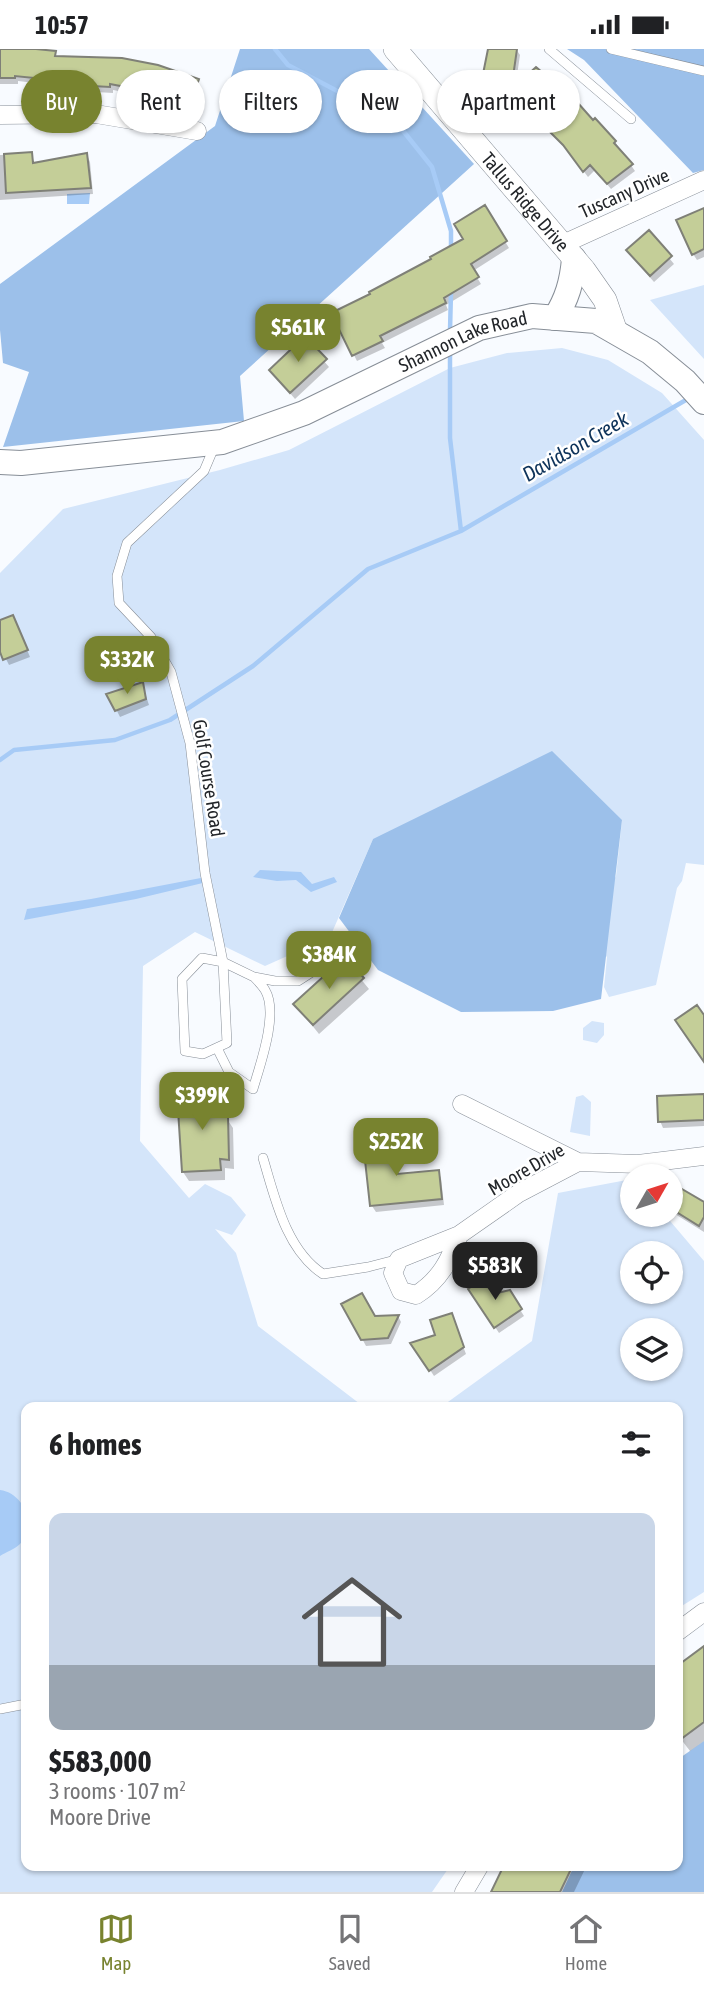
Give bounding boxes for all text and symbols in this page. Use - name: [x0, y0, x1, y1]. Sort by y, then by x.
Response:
- text: 10:57: [35, 10, 89, 40]
- chip: Buy: [21, 70, 102, 133]
- chip: Rent: [116, 70, 205, 133]
- chip: Filters: [219, 70, 322, 133]
- chip: New: [336, 70, 423, 133]
- chip: Apartment: [437, 70, 580, 133]
- street label: Tallus Ridge Drive: [477, 148, 574, 256]
- street label: Tuscany Drive: [576, 163, 672, 223]
- pin: $561K: [249, 305, 347, 364]
- street label: Shannon Lake Road: [395, 306, 529, 376]
- text: $561K: [271, 314, 325, 340]
- water label: Davidson Creek: [518, 406, 633, 486]
- pin: $332K: [78, 637, 176, 696]
- text: $332K: [100, 646, 154, 672]
- street label: Golf Course Road: [189, 718, 229, 838]
- pin: $384K: [280, 932, 378, 991]
- text: $384K: [302, 941, 356, 967]
- pin: $399K: [153, 1073, 251, 1132]
- text: $399K: [175, 1082, 229, 1108]
- pin: $252K: [347, 1119, 445, 1178]
- text: $252K: [369, 1128, 423, 1154]
- street label: Moore Drive: [484, 1138, 568, 1200]
- north arrow: [620, 1164, 682, 1227]
- map controls: [620, 1164, 683, 1381]
- button: locate: [620, 1241, 683, 1304]
- pin: $583K: [446, 1243, 544, 1302]
- text: $583K: [468, 1252, 522, 1278]
- button: layers: [620, 1318, 683, 1381]
- icon: filters: [617, 1425, 655, 1463]
- text: 6 homes: [49, 1427, 142, 1461]
- icon: home: [289, 1559, 415, 1685]
- text: $583,000: [49, 1744, 152, 1778]
- text: 3 rooms · 107 m²: [49, 1778, 186, 1804]
- text: Moore Drive: [49, 1804, 151, 1830]
- tab: Map: [97, 1910, 135, 1974]
- tab: Saved: [329, 1910, 371, 1974]
- tab: Home: [565, 1910, 607, 1974]

